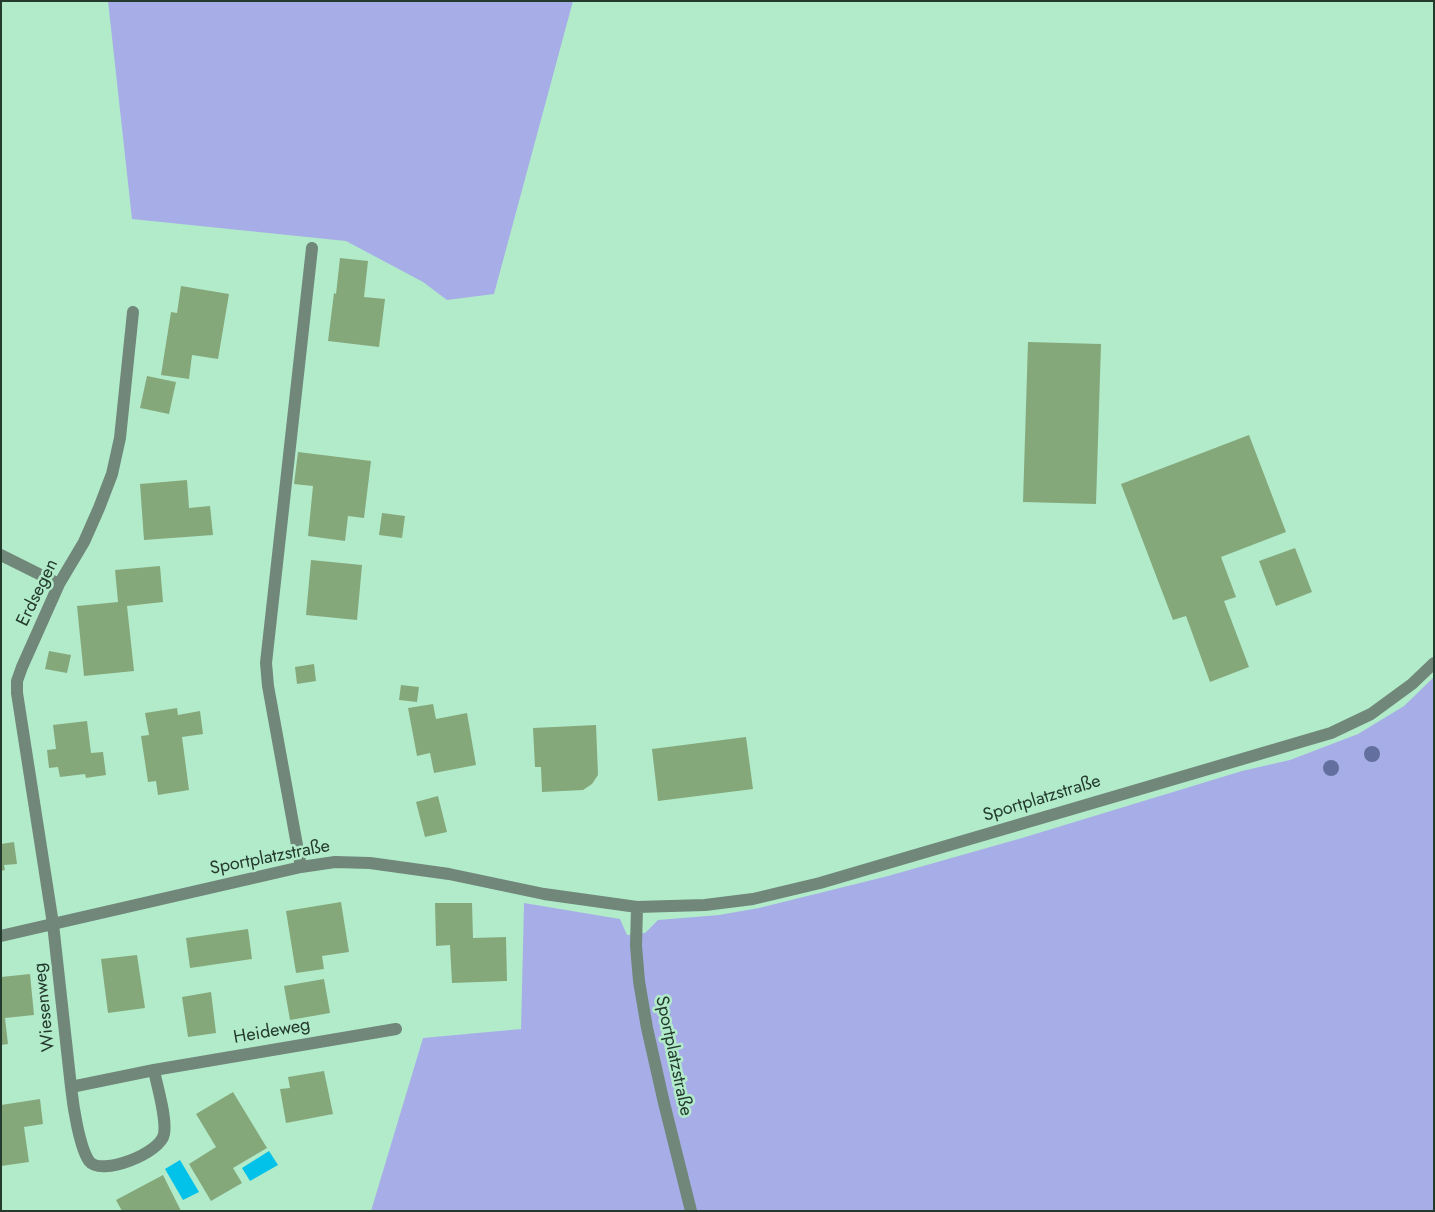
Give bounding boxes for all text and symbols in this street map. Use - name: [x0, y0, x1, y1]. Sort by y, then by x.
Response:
- street label: Erdsegen: [13, 556, 63, 630]
- street label: Sportplatzstraße: [981, 771, 1103, 827]
- street label: Sportplatzstraße: [208, 836, 332, 880]
- street label: Wiesenweg: [30, 962, 60, 1052]
- street label: Sportplatzstraße: [650, 994, 696, 1118]
- street label: Heideweg: [232, 1015, 312, 1049]

